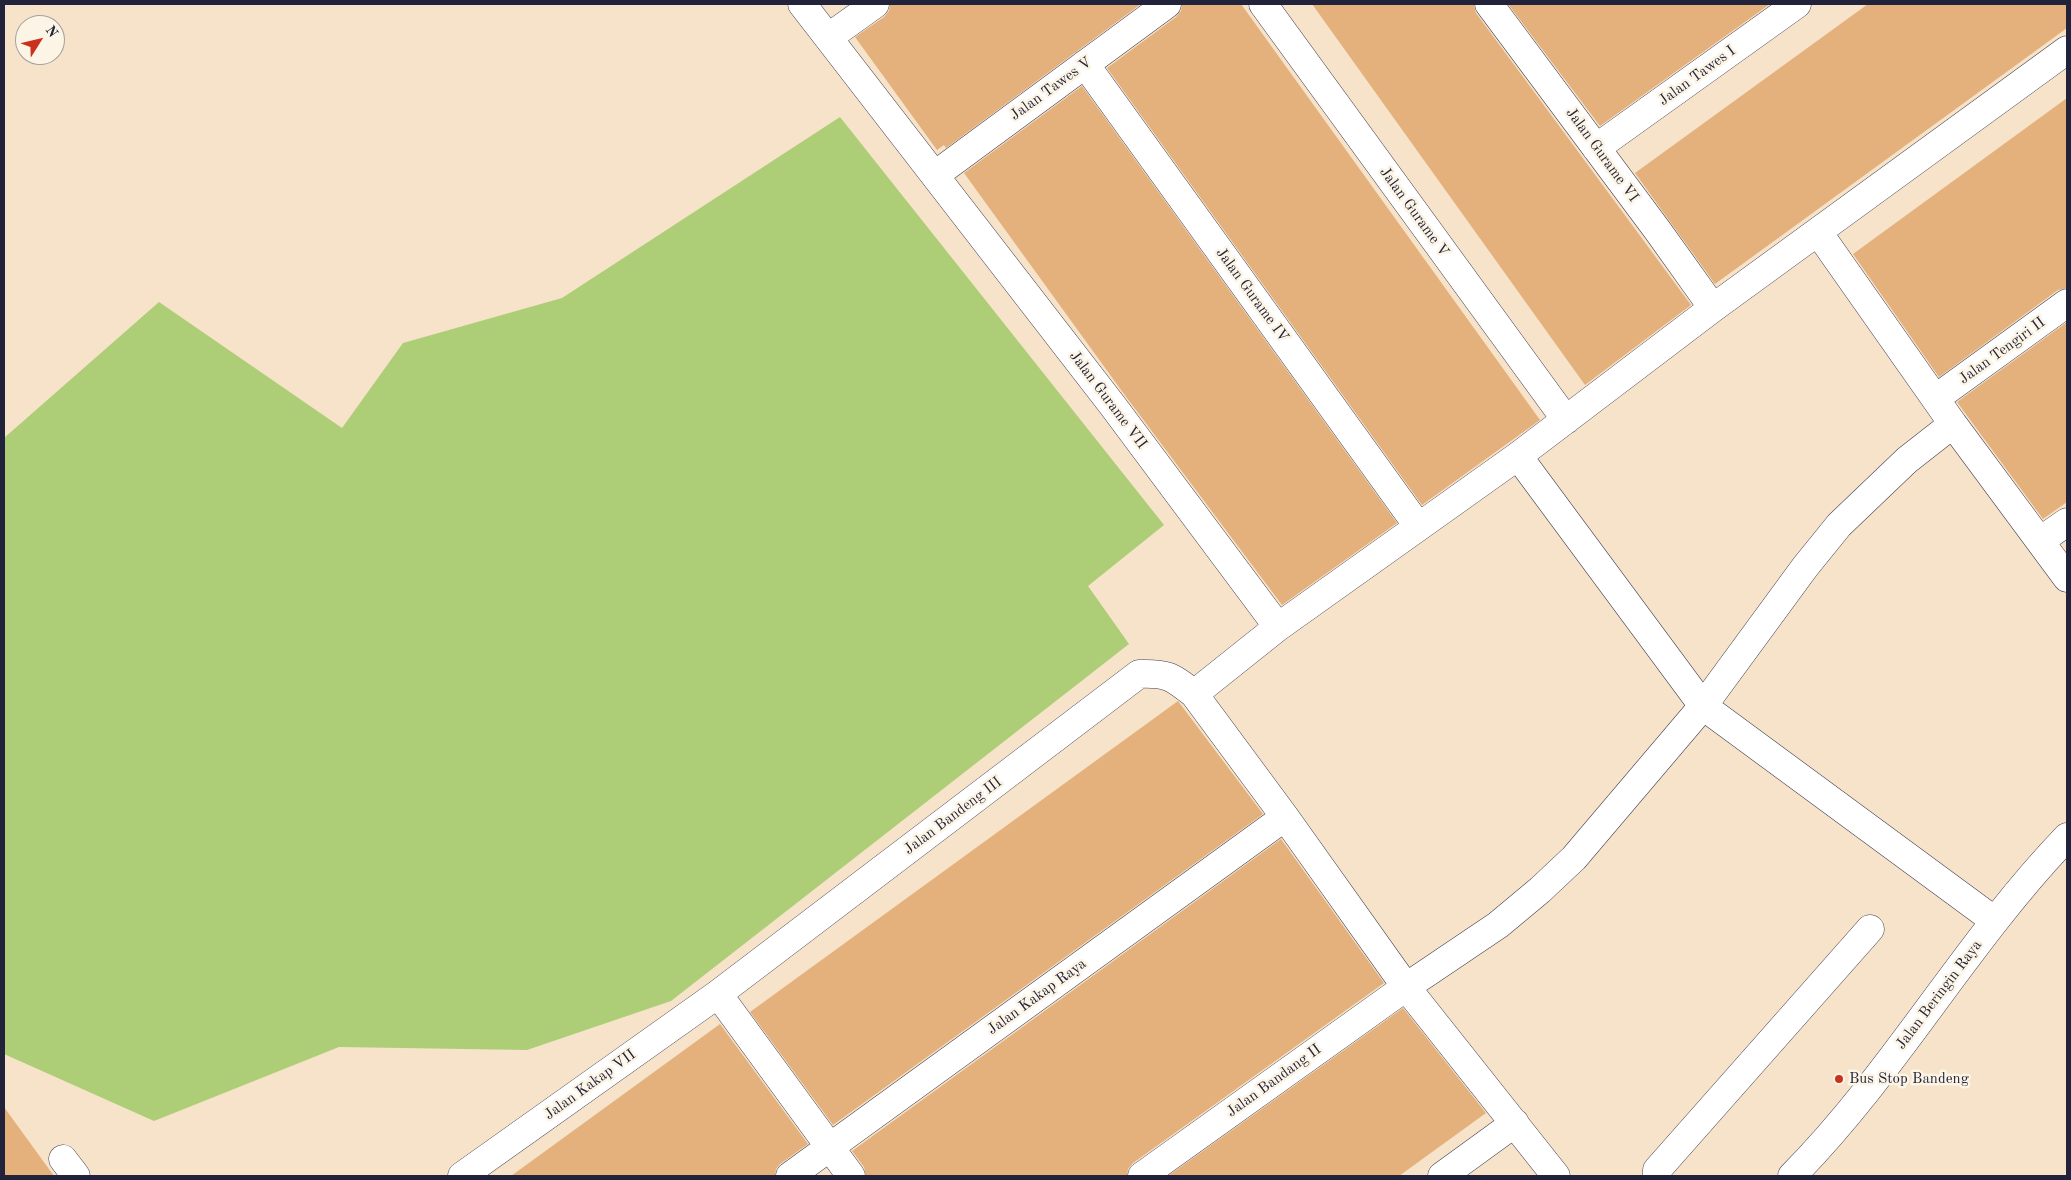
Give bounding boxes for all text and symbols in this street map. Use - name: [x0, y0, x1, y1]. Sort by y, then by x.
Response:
- north arrow: [15, 15, 65, 65]
- text: N: [43, 23, 60, 40]
- street label: Jalan Tawes I: [1655, 42, 1739, 110]
- street label: Jalan Tawes V: [1007, 53, 1095, 125]
- street label: Jalan Gurame VI: [1562, 104, 1642, 206]
- street label: Jalan Gurame V: [1375, 164, 1453, 260]
- street label: Jalan Gurame IV: [1212, 244, 1292, 346]
- street label: Jalan Tengiri II: [1955, 314, 2049, 388]
- street label: Jalan Gurame VII: [1065, 347, 1151, 453]
- street label: Jalan Bandeng III: [900, 773, 1006, 859]
- street label: Jalan Beringin Raya: [1892, 937, 1986, 1053]
- street label: Jalan Kakap Raya: [984, 955, 1090, 1039]
- street label: Jalan Bandang II: [1223, 1041, 1325, 1121]
- street label: Jalan Kakap VII: [541, 1046, 639, 1124]
- place label: Bus Stop Bandeng: [1849, 1070, 1969, 1088]
- marker: Bus Stop Bandeng: [1833, 1073, 1845, 1085]

